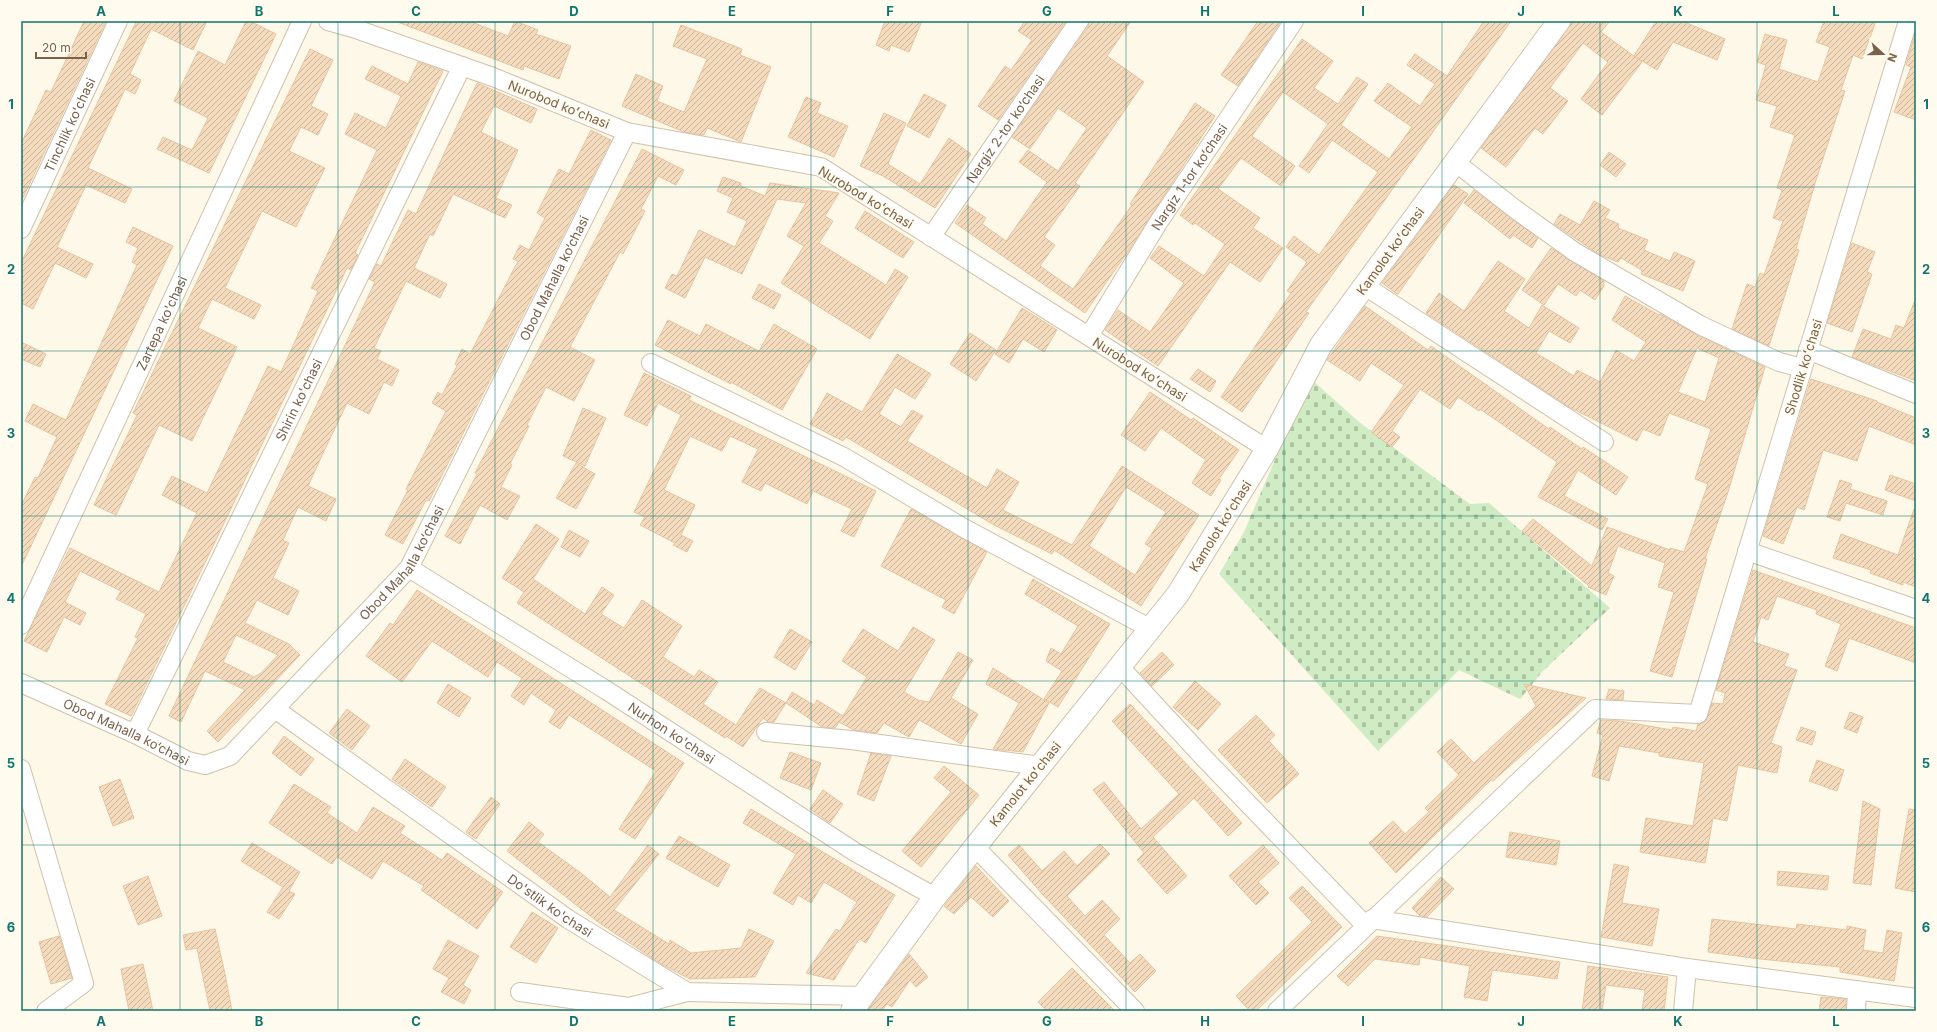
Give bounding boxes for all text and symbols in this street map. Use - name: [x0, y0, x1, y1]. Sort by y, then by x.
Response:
- text: A: [96, 3, 106, 19]
- text: B: [255, 3, 264, 19]
- text: C: [411, 3, 421, 19]
- text: D: [569, 3, 579, 19]
- text: E: [728, 3, 736, 19]
- text: F: [886, 3, 894, 19]
- text: G: [1042, 3, 1052, 19]
- text: H: [1200, 3, 1210, 19]
- text: I: [1361, 3, 1365, 19]
- text: J: [1517, 3, 1525, 19]
- text: K: [1673, 3, 1683, 19]
- text: L: [1832, 3, 1840, 19]
- scale bar: [36, 34, 86, 60]
- north arrow: [1863, 34, 1903, 74]
- text: 20 m: [42, 40, 71, 55]
- text: N: [1884, 51, 1900, 64]
- street label: Nargiz 2-tor ko‘chasi: [962, 72, 1048, 186]
- street label: Tinchlik ko'chasi: [41, 75, 98, 174]
- street label: Nurobod koʻchasi: [506, 76, 612, 132]
- text: 1: [8, 96, 14, 112]
- text: 1: [1923, 96, 1929, 112]
- street label: Nargiz 1-tor ko‘chasi: [1148, 121, 1231, 233]
- street label: Nurobod koʻchasi: [816, 162, 916, 232]
- street label: Kamolot koʻchasi: [1353, 204, 1427, 298]
- street label: Obod Mahalla ko‘chasi: [516, 213, 592, 343]
- text: 2: [7, 261, 15, 277]
- text: 2: [1922, 261, 1930, 277]
- street label: Zartepa ko'chasi: [133, 273, 190, 373]
- street label: Shodlik koʻchasi: [1781, 317, 1825, 417]
- street label: Nurobod koʻchasi: [1090, 334, 1190, 404]
- street label: Shirin ko'chasi: [272, 356, 325, 444]
- text: 3: [7, 425, 15, 441]
- text: 3: [1922, 425, 1930, 441]
- street label: Kamolot koʻchasi: [1185, 477, 1255, 575]
- street label: Obod Mahalla ko‘chasi: [356, 503, 447, 623]
- text: 4: [7, 590, 16, 606]
- text: 4: [1922, 590, 1931, 606]
- street label: Obod Mahalla ko‘chasi: [61, 695, 192, 768]
- street label: Nurhon ko'chasi: [625, 699, 718, 767]
- street label: Kamolot koʻchasi: [986, 738, 1064, 830]
- text: 5: [7, 755, 15, 771]
- text: 5: [1922, 755, 1930, 771]
- street label: Do'stlik ko'chasi: [505, 870, 596, 940]
- text: 6: [7, 919, 15, 935]
- text: 6: [1922, 919, 1930, 935]
- text: A: [96, 1013, 106, 1029]
- text: B: [255, 1013, 264, 1029]
- text: C: [411, 1013, 421, 1029]
- text: D: [569, 1013, 579, 1029]
- text: E: [728, 1013, 736, 1029]
- text: F: [886, 1013, 894, 1029]
- text: G: [1042, 1013, 1052, 1029]
- text: H: [1200, 1013, 1210, 1029]
- text: I: [1361, 1013, 1365, 1029]
- text: J: [1517, 1013, 1525, 1029]
- text: K: [1673, 1013, 1683, 1029]
- text: L: [1832, 1013, 1840, 1029]

